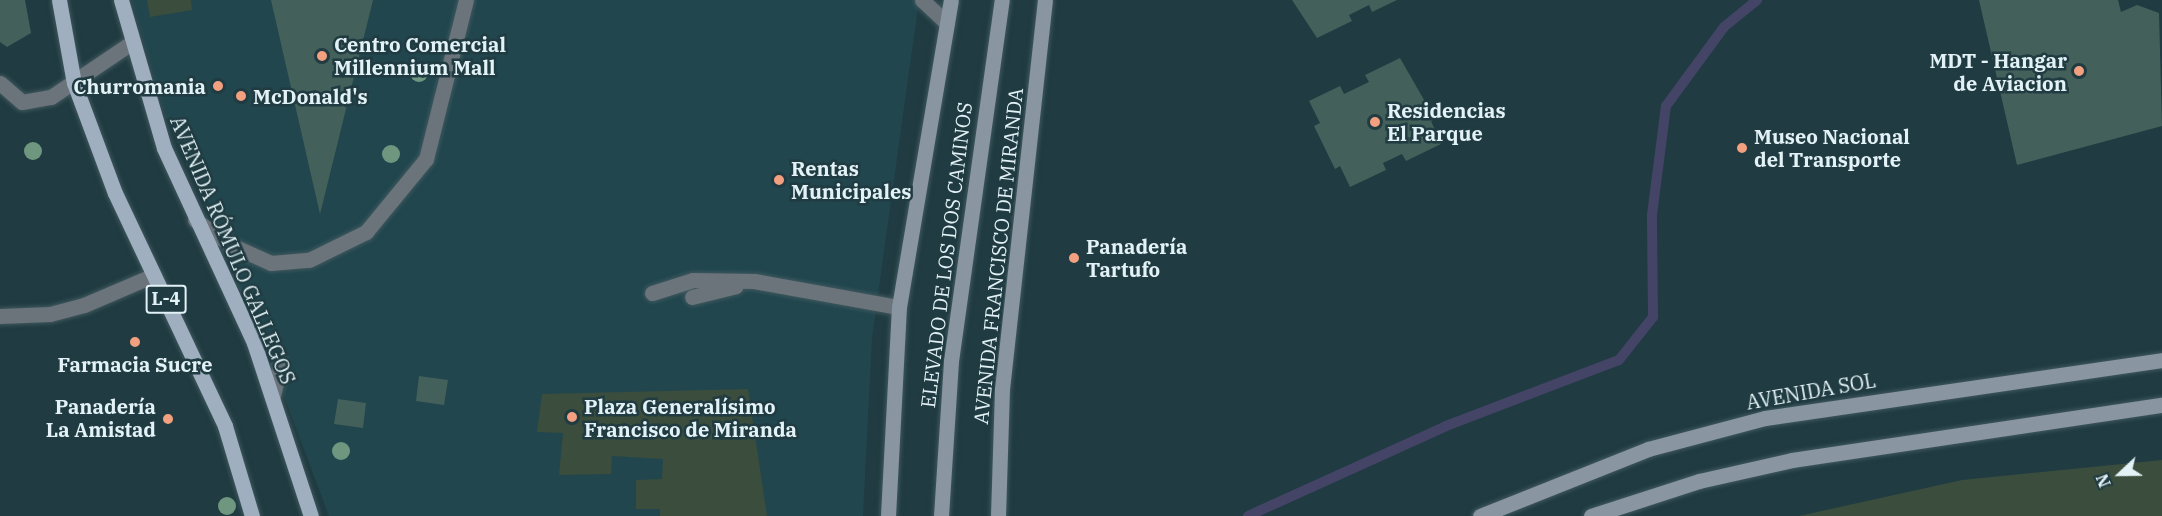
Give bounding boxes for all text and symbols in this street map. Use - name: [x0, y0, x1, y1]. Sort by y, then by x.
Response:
- place label: Centro Comercial Millennium Mall: [334, 33, 506, 80]
- place label: MDT - Hangar de Aviacion: [1929, 48, 2067, 95]
- marker: Centro Comercial Millennium Mall: [315, 49, 329, 63]
- marker: MDT - Hangar de Aviacion: [2072, 64, 2086, 78]
- place label: Churromania: [73, 74, 206, 98]
- marker: Churromania: [211, 79, 225, 93]
- place label: McDonald's: [253, 84, 368, 108]
- street label: AVENIDA FRANCISCO DE MIRANDA: [968, 87, 1028, 425]
- marker: McDonald's: [234, 89, 248, 103]
- place label: Residencias El Parque: [1387, 98, 1506, 145]
- street label: ELEVADO DE LOS DOS CAMINOS: [915, 101, 977, 409]
- street label: AVENIDA RÓMULO GALLEGOS: [166, 112, 300, 388]
- marker: Residencias El Parque: [1368, 115, 1382, 129]
- place label: Museo Nacional del Transporte: [1754, 124, 1910, 171]
- marker: Museo Nacional del Transporte: [1735, 141, 1749, 155]
- place label: Rentas Municipales: [791, 156, 911, 203]
- marker: Rentas Municipales: [772, 173, 786, 187]
- place label: Panadería Tartufo: [1086, 234, 1187, 281]
- marker: Panadería Tartufo: [1067, 251, 1081, 265]
- road number: L-4: [145, 284, 187, 314]
- marker: Farmacia Sucre: [128, 335, 142, 349]
- place label: Farmacia Sucre: [58, 352, 212, 376]
- street label: AVENIDA SOL: [1744, 368, 1878, 414]
- place label: Plaza Generalísimo Francisco de Miranda: [584, 394, 797, 441]
- place label: Panadería La Amistad: [46, 395, 156, 442]
- marker: Plaza Generalísimo Francisco de Miranda: [565, 410, 579, 424]
- marker: Panadería La Amistad: [161, 412, 175, 426]
- north arrow: [2090, 444, 2150, 504]
- text: N: [2092, 471, 2115, 490]

